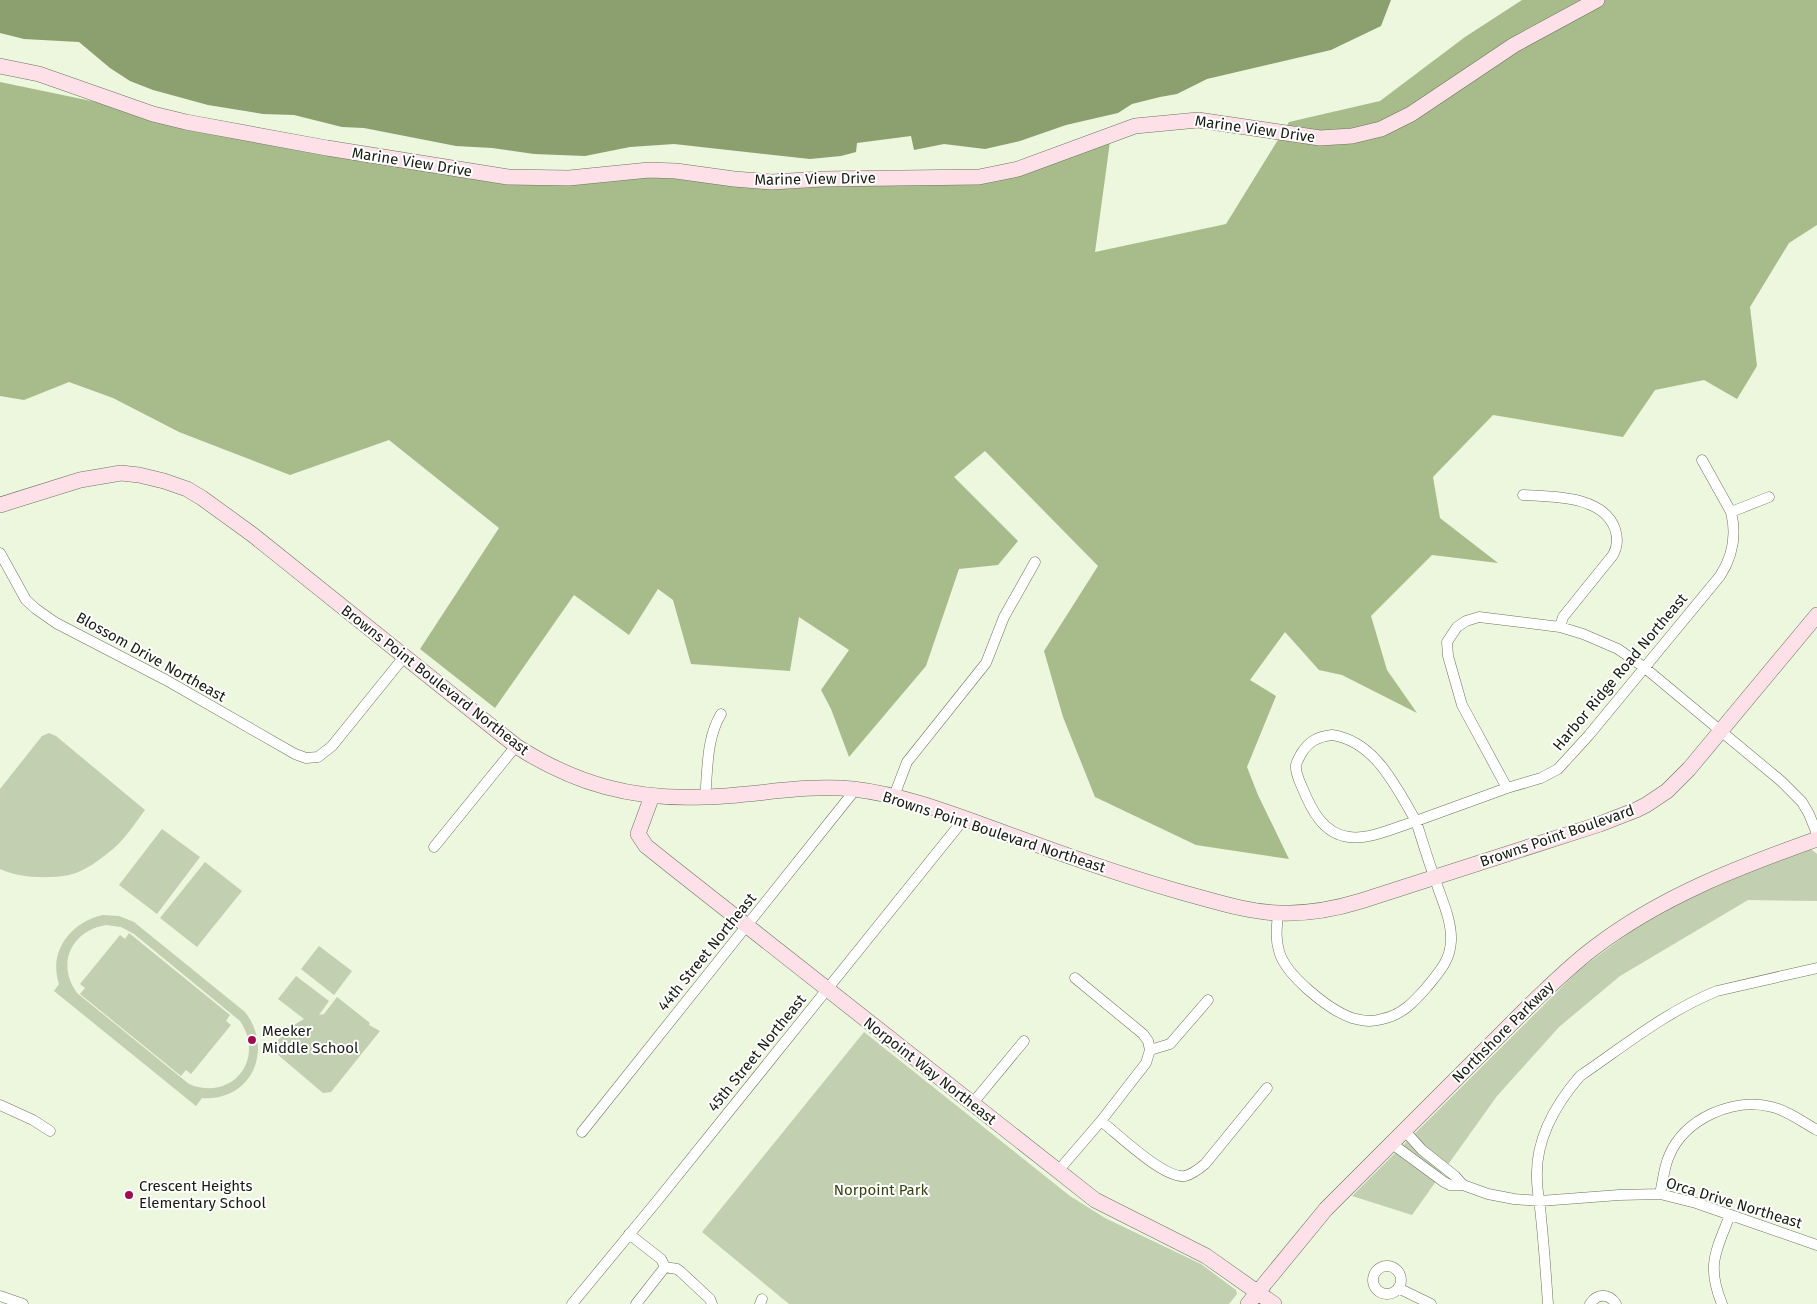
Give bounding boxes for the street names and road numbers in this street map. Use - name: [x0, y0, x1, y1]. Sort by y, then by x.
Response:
- street label: Marine View Drive: [1194, 112, 1316, 146]
- street label: Marine View Drive: [351, 144, 473, 180]
- street label: Marine View Drive: [754, 169, 876, 189]
- street label: Harbor Ridge Road Northeast: [1549, 589, 1691, 754]
- street label: Browns Point Boulevard Northeast: [338, 601, 533, 759]
- street label: Blossom Drive Northeast: [73, 608, 229, 706]
- street label: Browns Point Boulevard Northeast: [880, 787, 1108, 877]
- street label: Browns Point Boulevard: [1478, 801, 1636, 871]
- street label: 44th Street Northeast: [654, 889, 760, 1015]
- street label: Northshore Parkway: [1448, 977, 1558, 1087]
- street label: 45th Street Northeast: [704, 990, 810, 1115]
- street label: Norpoint Way Northeast: [860, 1014, 1000, 1129]
- street label: Orca Drive Northeast: [1664, 1174, 1805, 1232]

